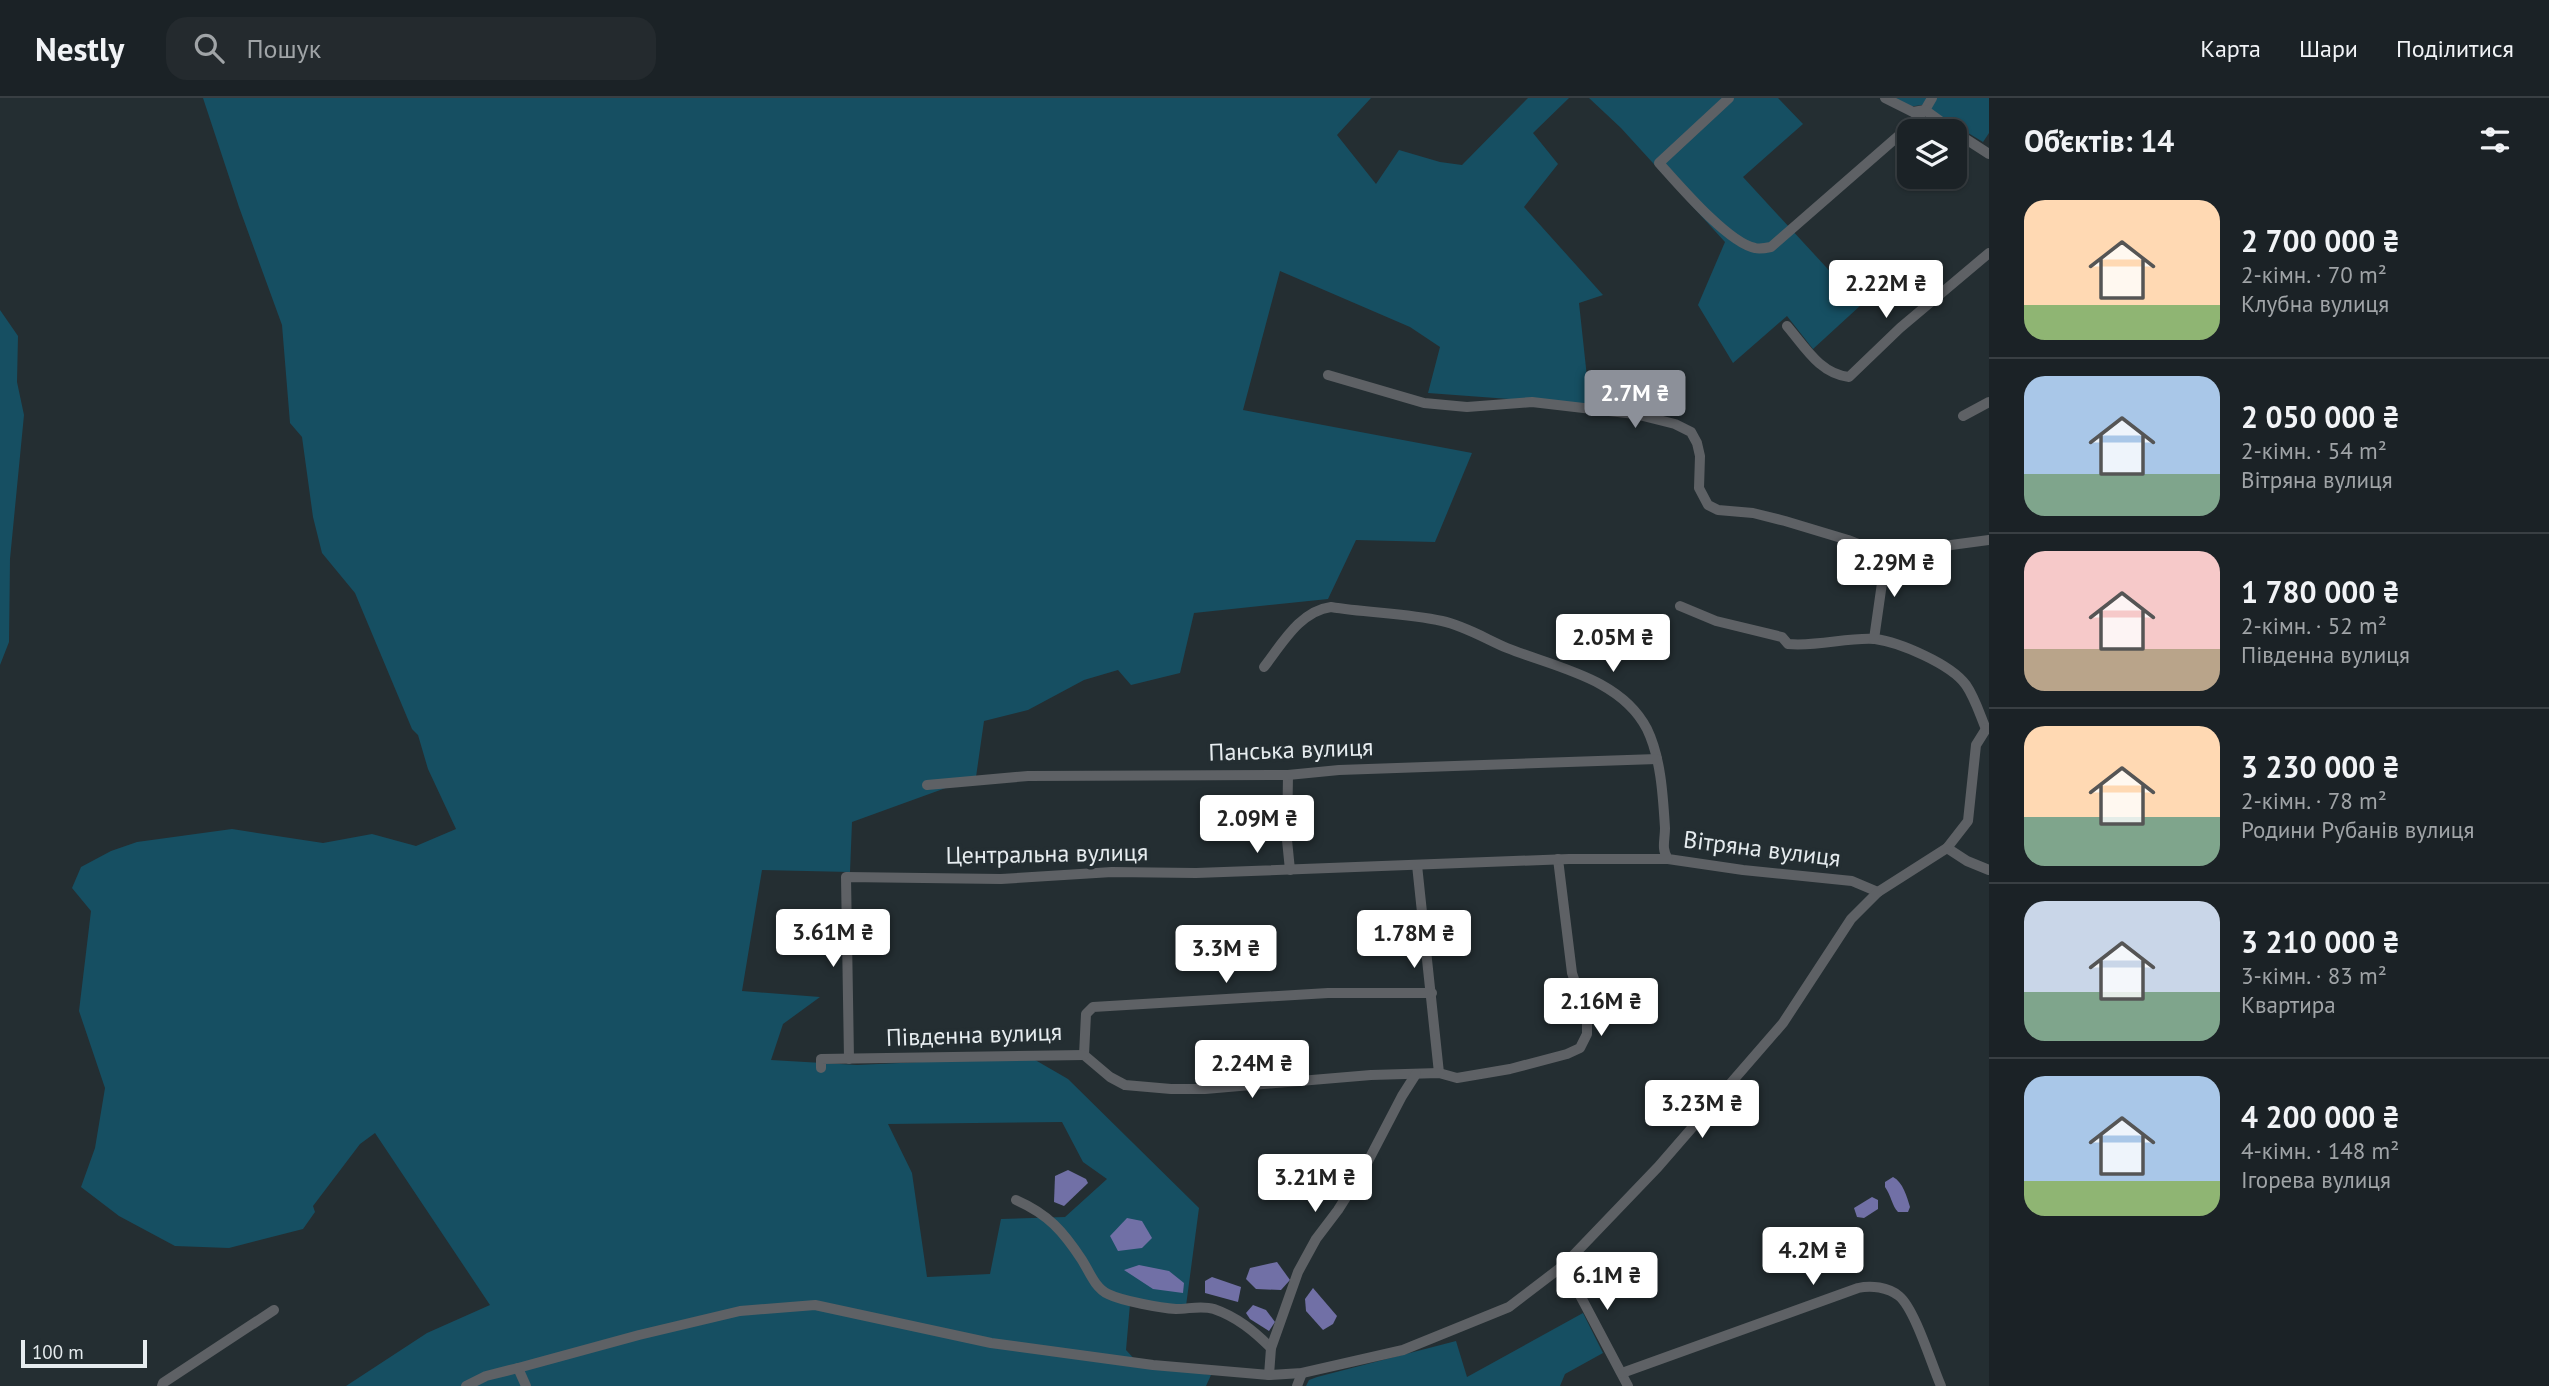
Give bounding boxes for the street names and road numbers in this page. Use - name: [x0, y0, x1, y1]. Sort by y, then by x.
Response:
- street label: Панська вулиця: [1208, 731, 1374, 768]
- street label: Вітряна вулиця: [1682, 823, 1842, 874]
- street label: Центральна вулиця: [945, 836, 1149, 871]
- street label: Південна вулиця: [885, 1016, 1063, 1053]

